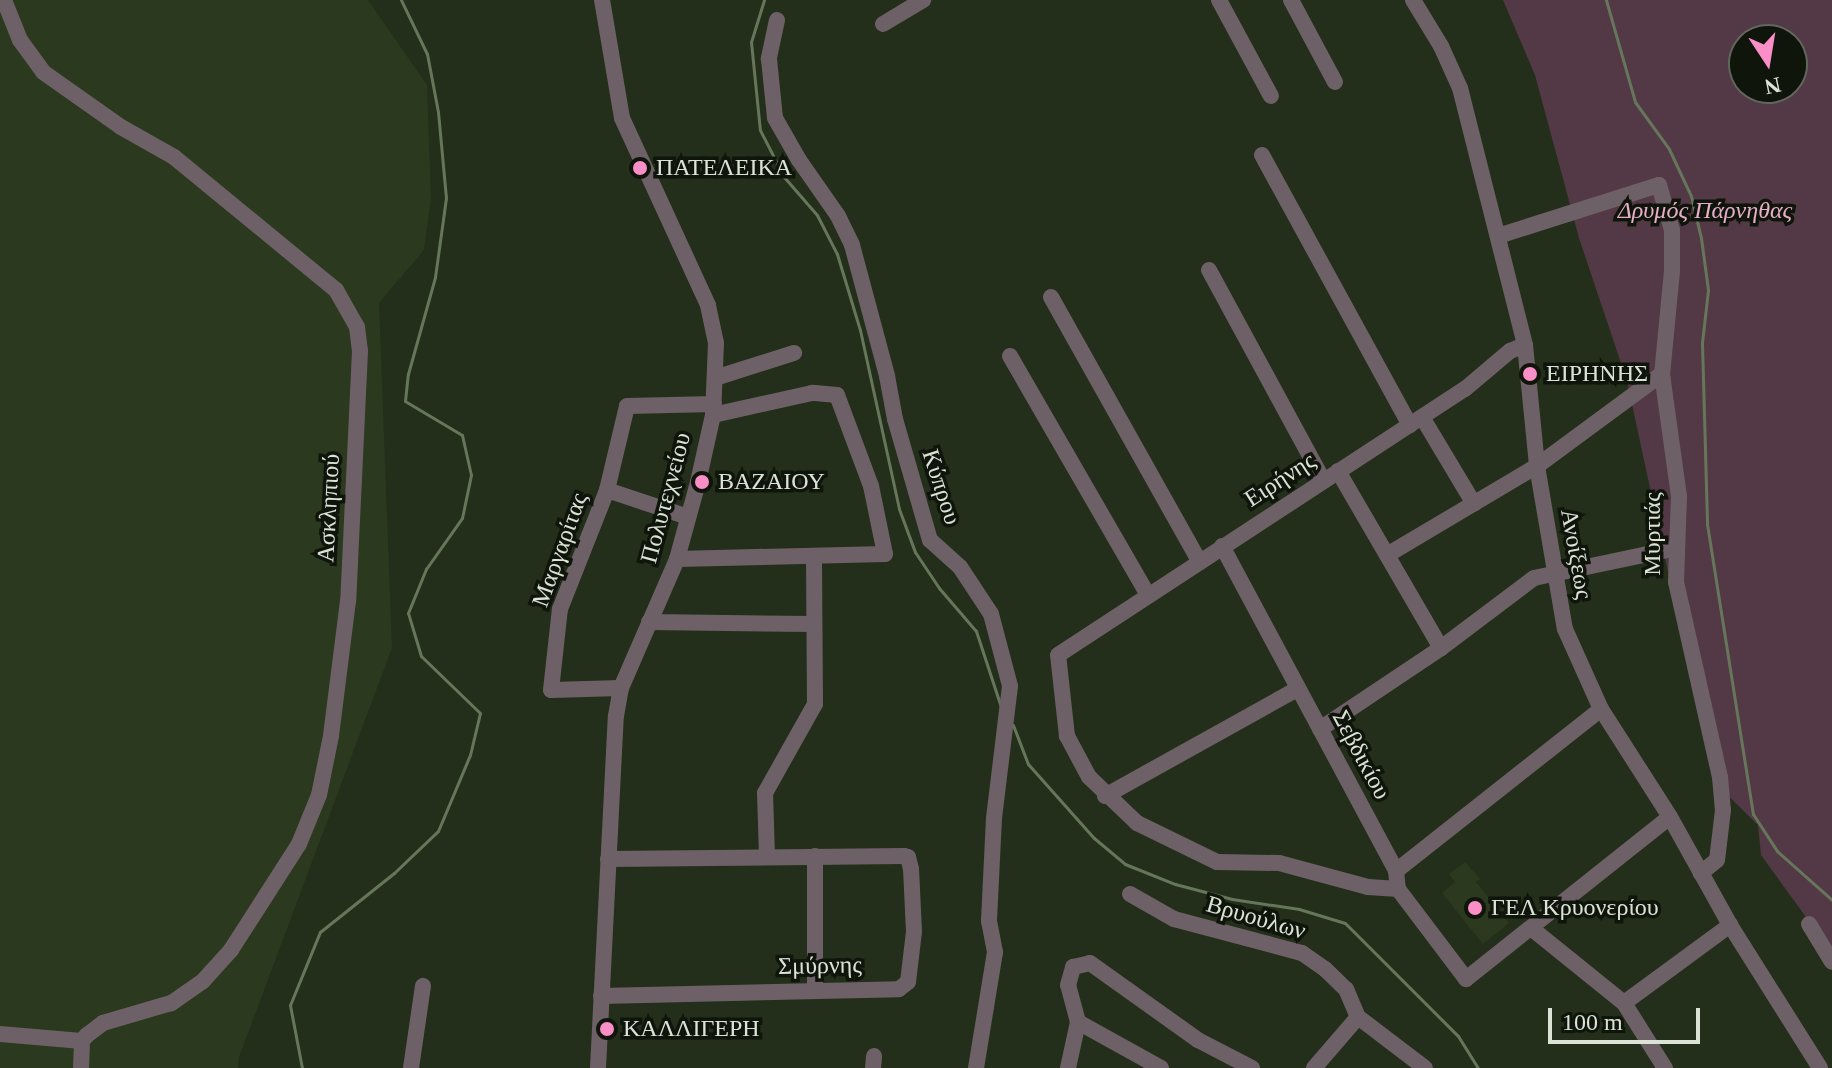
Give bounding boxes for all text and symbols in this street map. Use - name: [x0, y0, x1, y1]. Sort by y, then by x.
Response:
- north arrow: [1728, 24, 1808, 104]
- text: N: [1762, 72, 1783, 100]
- place label: ΠΑΤΕΛΕΙΚΑ: [656, 154, 792, 182]
- marker: ΠΑΤΕΛΕΙΚΑ: [631, 159, 649, 177]
- park label: Δρυμός Πάρνηθας: [1618, 197, 1792, 225]
- place label: ΕΙΡΗΝΗΣ: [1546, 360, 1648, 388]
- marker: ΕΙΡΗΝΗΣ: [1521, 365, 1539, 383]
- street label: Πολυτεχνείου: [635, 430, 697, 566]
- street label: Κύπρου: [915, 446, 967, 528]
- street label: Ειρήνης: [1239, 447, 1321, 513]
- street label: Ασκληπιού: [312, 453, 346, 563]
- place label: ΒΑΖΑΙΟΥ: [718, 468, 825, 496]
- marker: ΒΑΖΑΙΟΥ: [693, 473, 711, 491]
- street label: Μαργαρίτας: [526, 489, 594, 611]
- street label: Μυρτιάς: [1639, 492, 1667, 576]
- street label: Ανοίξεως: [1554, 507, 1598, 601]
- street label: Σεβδικίου: [1326, 706, 1396, 804]
- street label: Βρυούλων: [1203, 890, 1309, 946]
- place label: ΓΕΛ Κρυονερίου: [1491, 894, 1659, 922]
- marker: ΓΕΛ Κρυονερίου: [1466, 899, 1484, 917]
- street label: Σμύρνης: [778, 951, 862, 981]
- scale bar: [1552, 992, 1704, 1042]
- text: 100 m: [1562, 1009, 1623, 1035]
- place label: ΚΑΛΛΙΓΕΡΗ: [623, 1015, 760, 1043]
- marker: ΚΑΛΛΙΓΕΡΗ: [598, 1020, 616, 1038]

